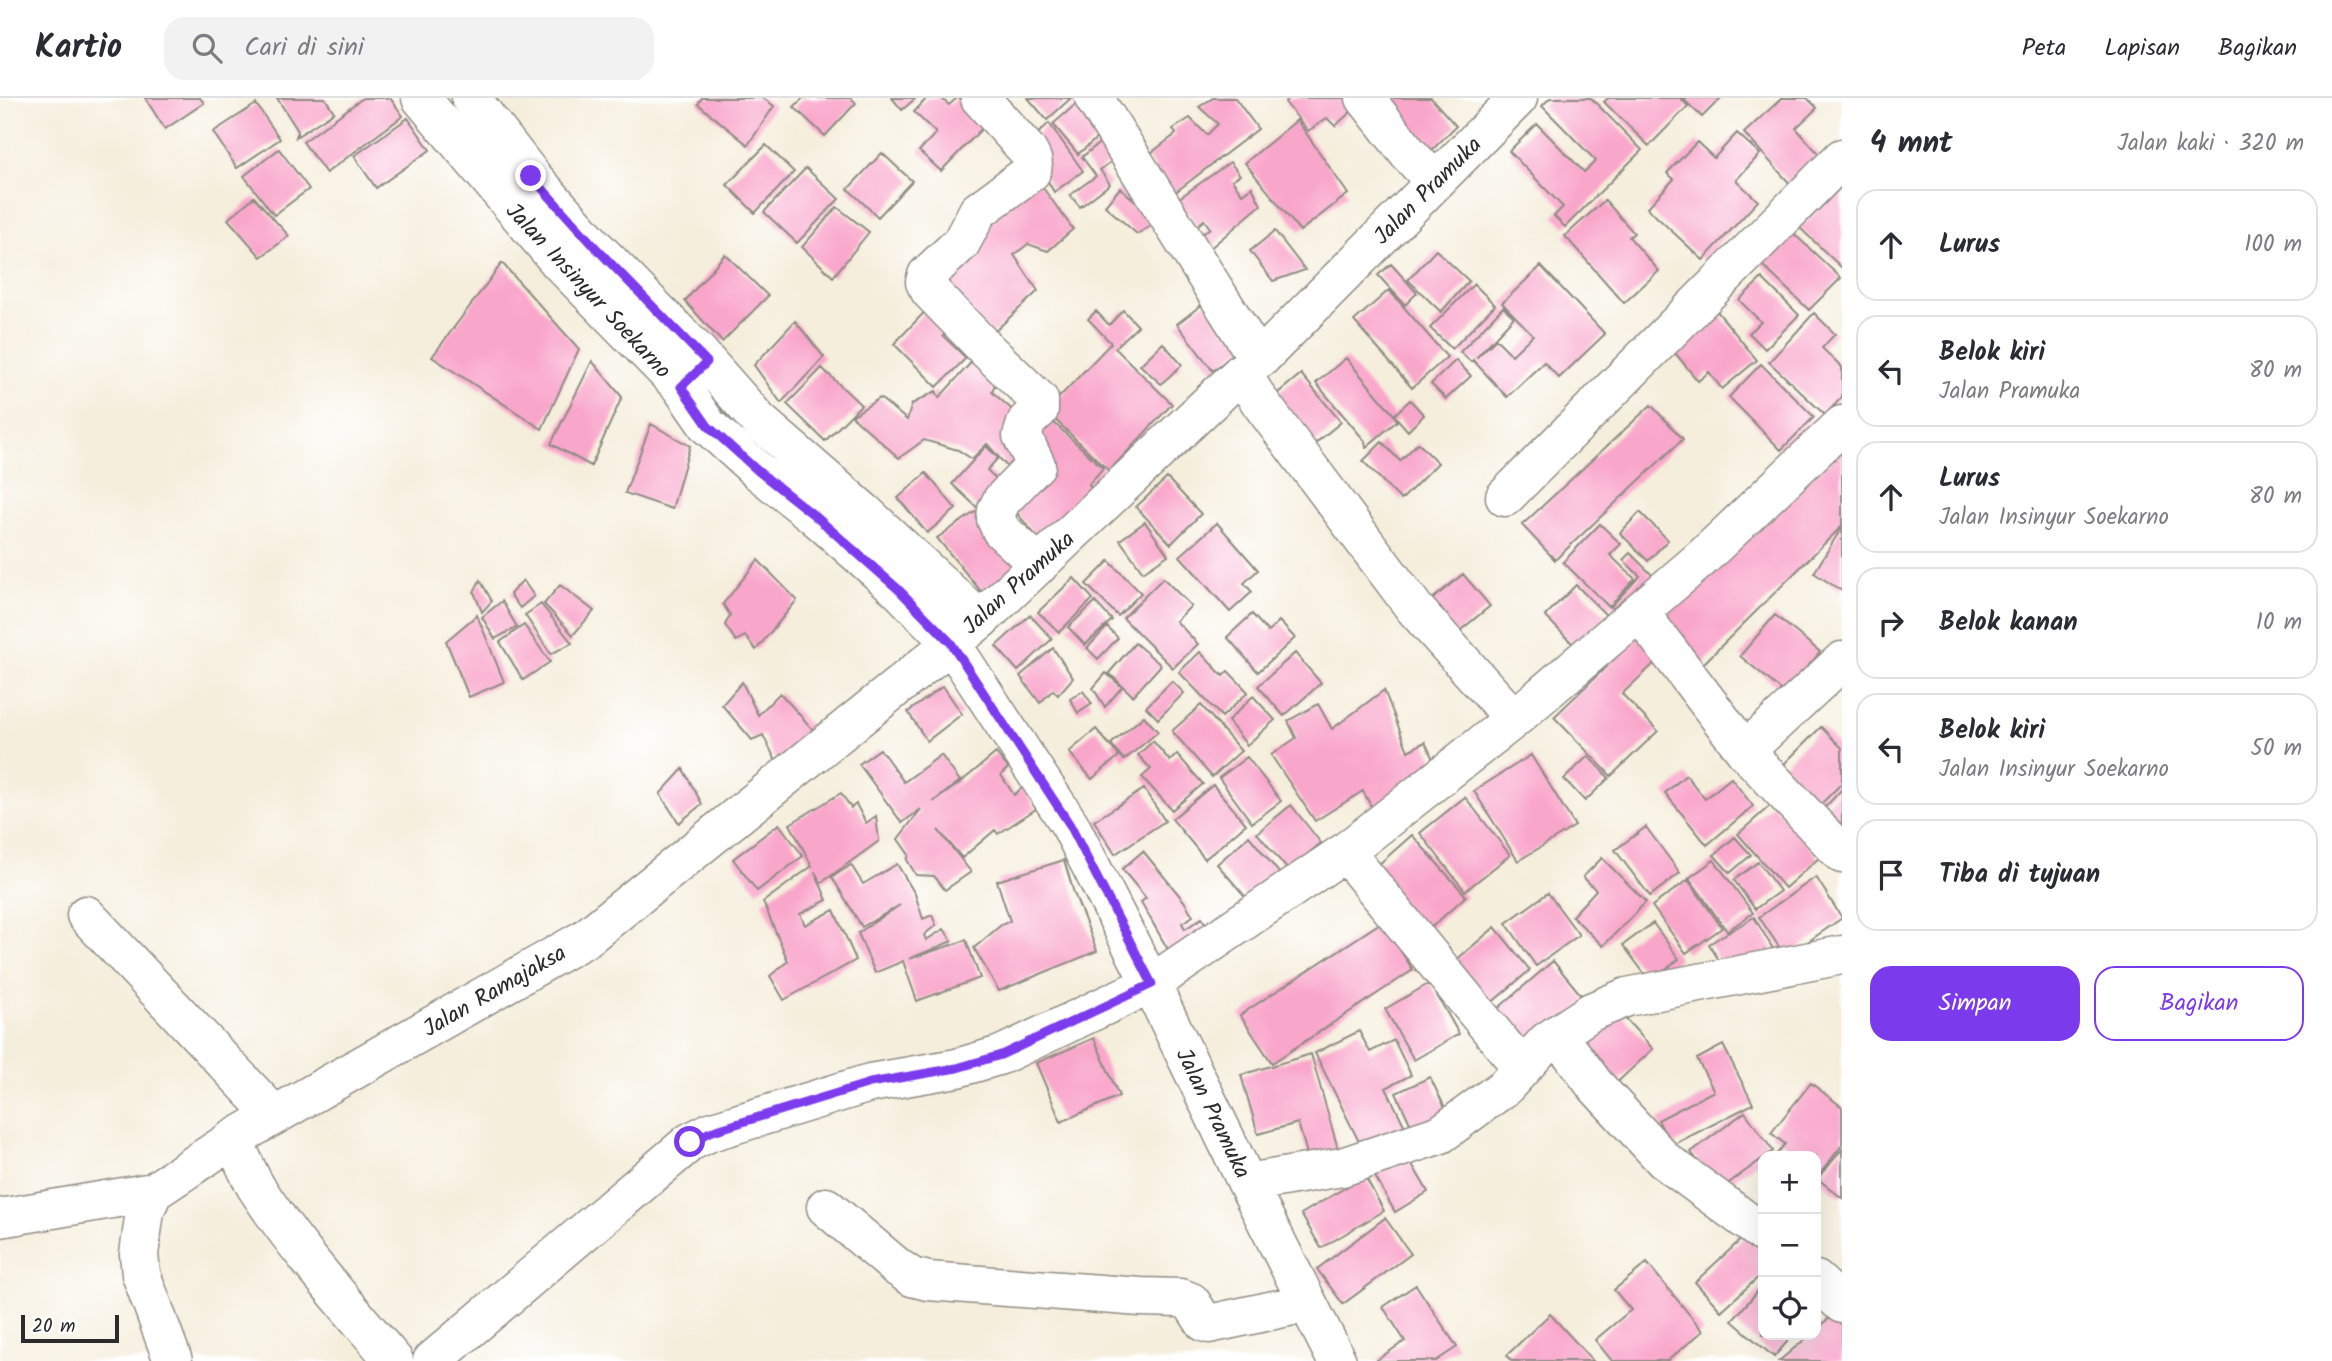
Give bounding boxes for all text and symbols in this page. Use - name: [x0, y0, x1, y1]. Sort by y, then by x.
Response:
- search box: [164, 17, 654, 80]
- text: Kartio: [35, 22, 122, 75]
- text: Cari di sini: [244, 27, 364, 69]
- icon: search: [188, 29, 226, 67]
- text: Peta: [2022, 29, 2066, 68]
- text: Lapisan: [2104, 29, 2180, 68]
- text: Bagikan: [2218, 29, 2297, 68]
- text: 4 mnt: [1870, 120, 1953, 168]
- text: Jalan kaki · 320 m: [2117, 126, 2304, 162]
- street label: Jalan Pramuka: [1366, 129, 1491, 254]
- route end: [515, 160, 546, 191]
- street label: Jalan Insinyur Soekarno: [496, 195, 679, 388]
- text: Lurus: [1939, 224, 2000, 266]
- icon: ahead: [1872, 226, 1910, 264]
- text: 100 m: [2244, 227, 2302, 263]
- text: Belok kiri: [1939, 332, 2045, 374]
- icon: left: [1872, 352, 1910, 390]
- text: 80 m: [2249, 353, 2302, 389]
- text: Jalan Pramuka: [1939, 374, 2080, 410]
- text: Lurus: [1939, 458, 2000, 500]
- icon: ahead: [1872, 478, 1910, 516]
- text: 80 m: [2249, 479, 2302, 515]
- text: Jalan Insinyur Soekarno: [1939, 500, 2169, 536]
- street label: Jalan Pramuka: [955, 523, 1084, 644]
- text: Belok kanan: [1939, 602, 2078, 644]
- icon: right: [1872, 604, 1910, 642]
- text: 10 m: [2256, 605, 2302, 641]
- text: Belok kiri: [1939, 710, 2045, 752]
- icon: left: [1872, 730, 1910, 768]
- text: 50 m: [2251, 731, 2302, 767]
- text: Jalan Insinyur Soekarno: [1939, 752, 2169, 788]
- text: Tiba di tujuan: [1939, 854, 2100, 896]
- icon: arrive: [1872, 856, 1910, 894]
- street label: Jalan Ramajaksa: [416, 936, 574, 1048]
- button: Simpan: [1870, 966, 2080, 1041]
- button: Bagikan: [2094, 966, 2304, 1041]
- street label: Jalan Pramuka: [1165, 1042, 1259, 1185]
- route start: [674, 1126, 705, 1157]
- map controls: [1758, 1151, 1821, 1340]
- button: +: [1758, 1151, 1821, 1214]
- button: −: [1758, 1214, 1821, 1277]
- button: locate: [1758, 1277, 1821, 1340]
- scale bar: [21, 1312, 119, 1344]
- text: 20 m: [32, 1312, 75, 1342]

